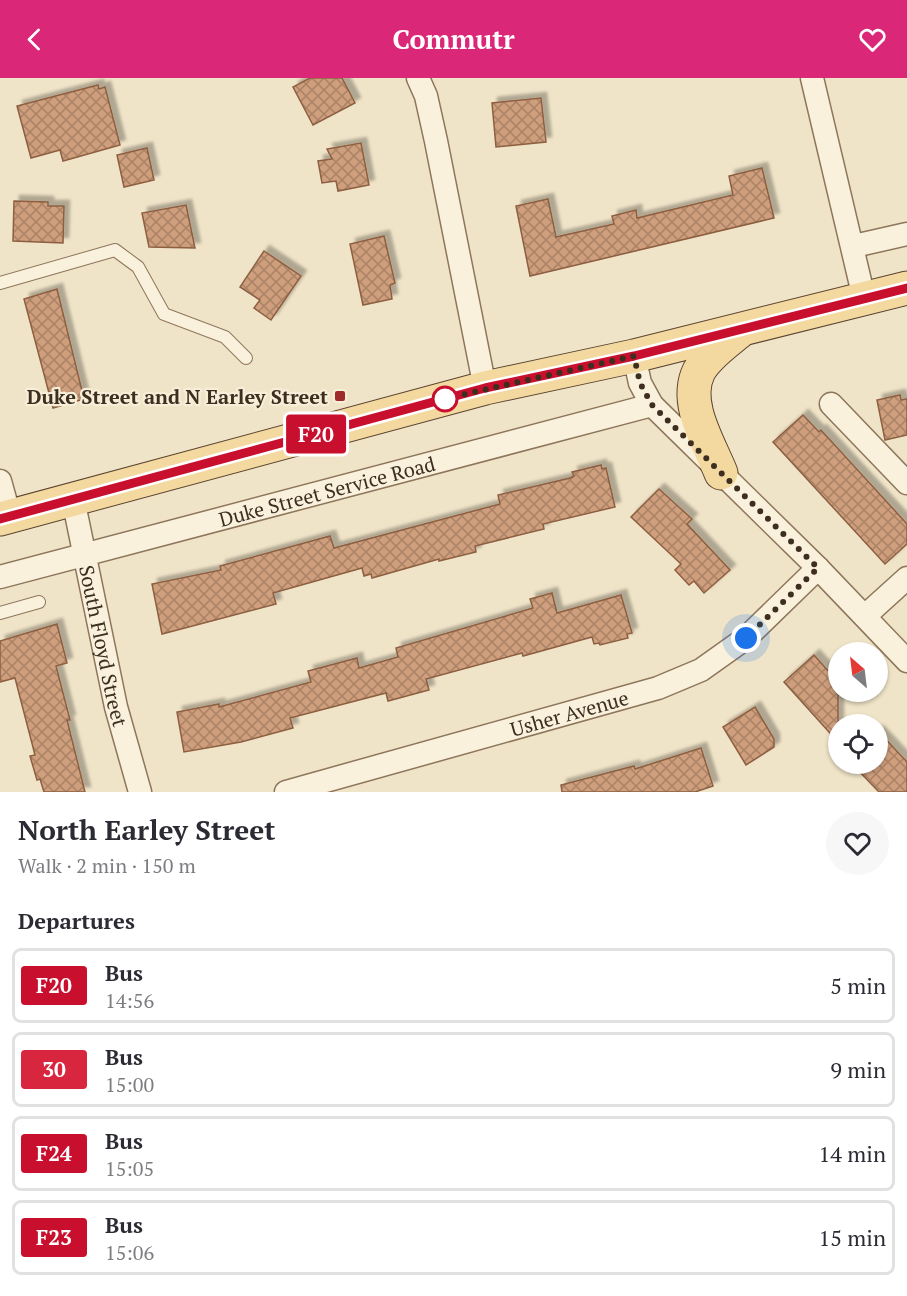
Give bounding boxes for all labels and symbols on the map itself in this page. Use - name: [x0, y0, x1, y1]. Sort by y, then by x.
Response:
- place label: Duke Street and N Earley Street: [27, 383, 328, 410]
- unlabelled marker: [432, 386, 458, 412]
- marker: Duke Street and N Earley Street: [333, 389, 347, 403]
- line badge: F20: [282, 414, 350, 454]
- street label: Duke Street Service Road: [216, 449, 438, 532]
- street label: South Floyd Street: [74, 563, 135, 730]
- your location: [731, 623, 761, 653]
- north arrow: [828, 642, 888, 702]
- street label: Usher Avenue: [507, 683, 631, 742]

